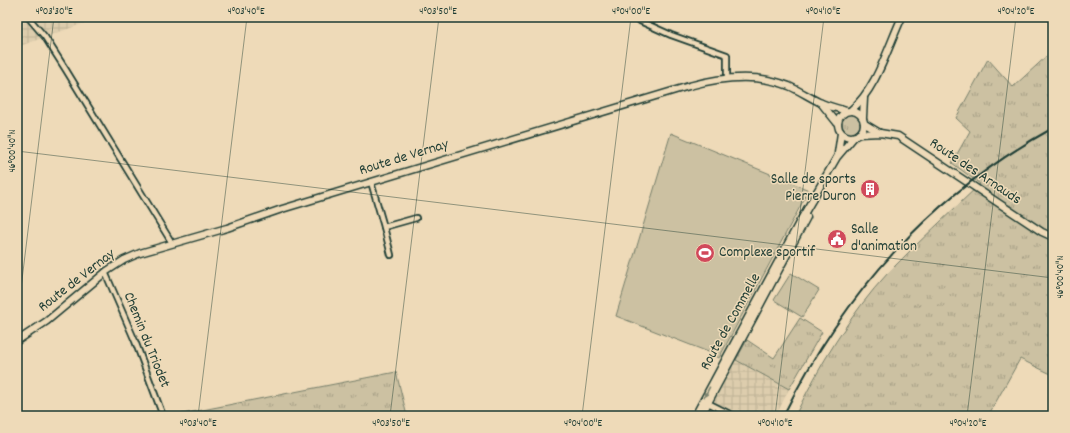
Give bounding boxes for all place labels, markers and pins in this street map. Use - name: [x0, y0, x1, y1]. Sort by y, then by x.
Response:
- place label: Salle de sports Pierre Duron: [771, 169, 856, 208]
- building icon: Salle de sports Pierre Duron: [859, 178, 881, 200]
- place label: Salle d'animation: [851, 219, 917, 258]
- public building icon: Salle d'animation: [826, 228, 848, 250]
- sports icon: Complexe sportif: [694, 242, 716, 264]
- place label: Complexe sportif: [719, 242, 816, 264]

